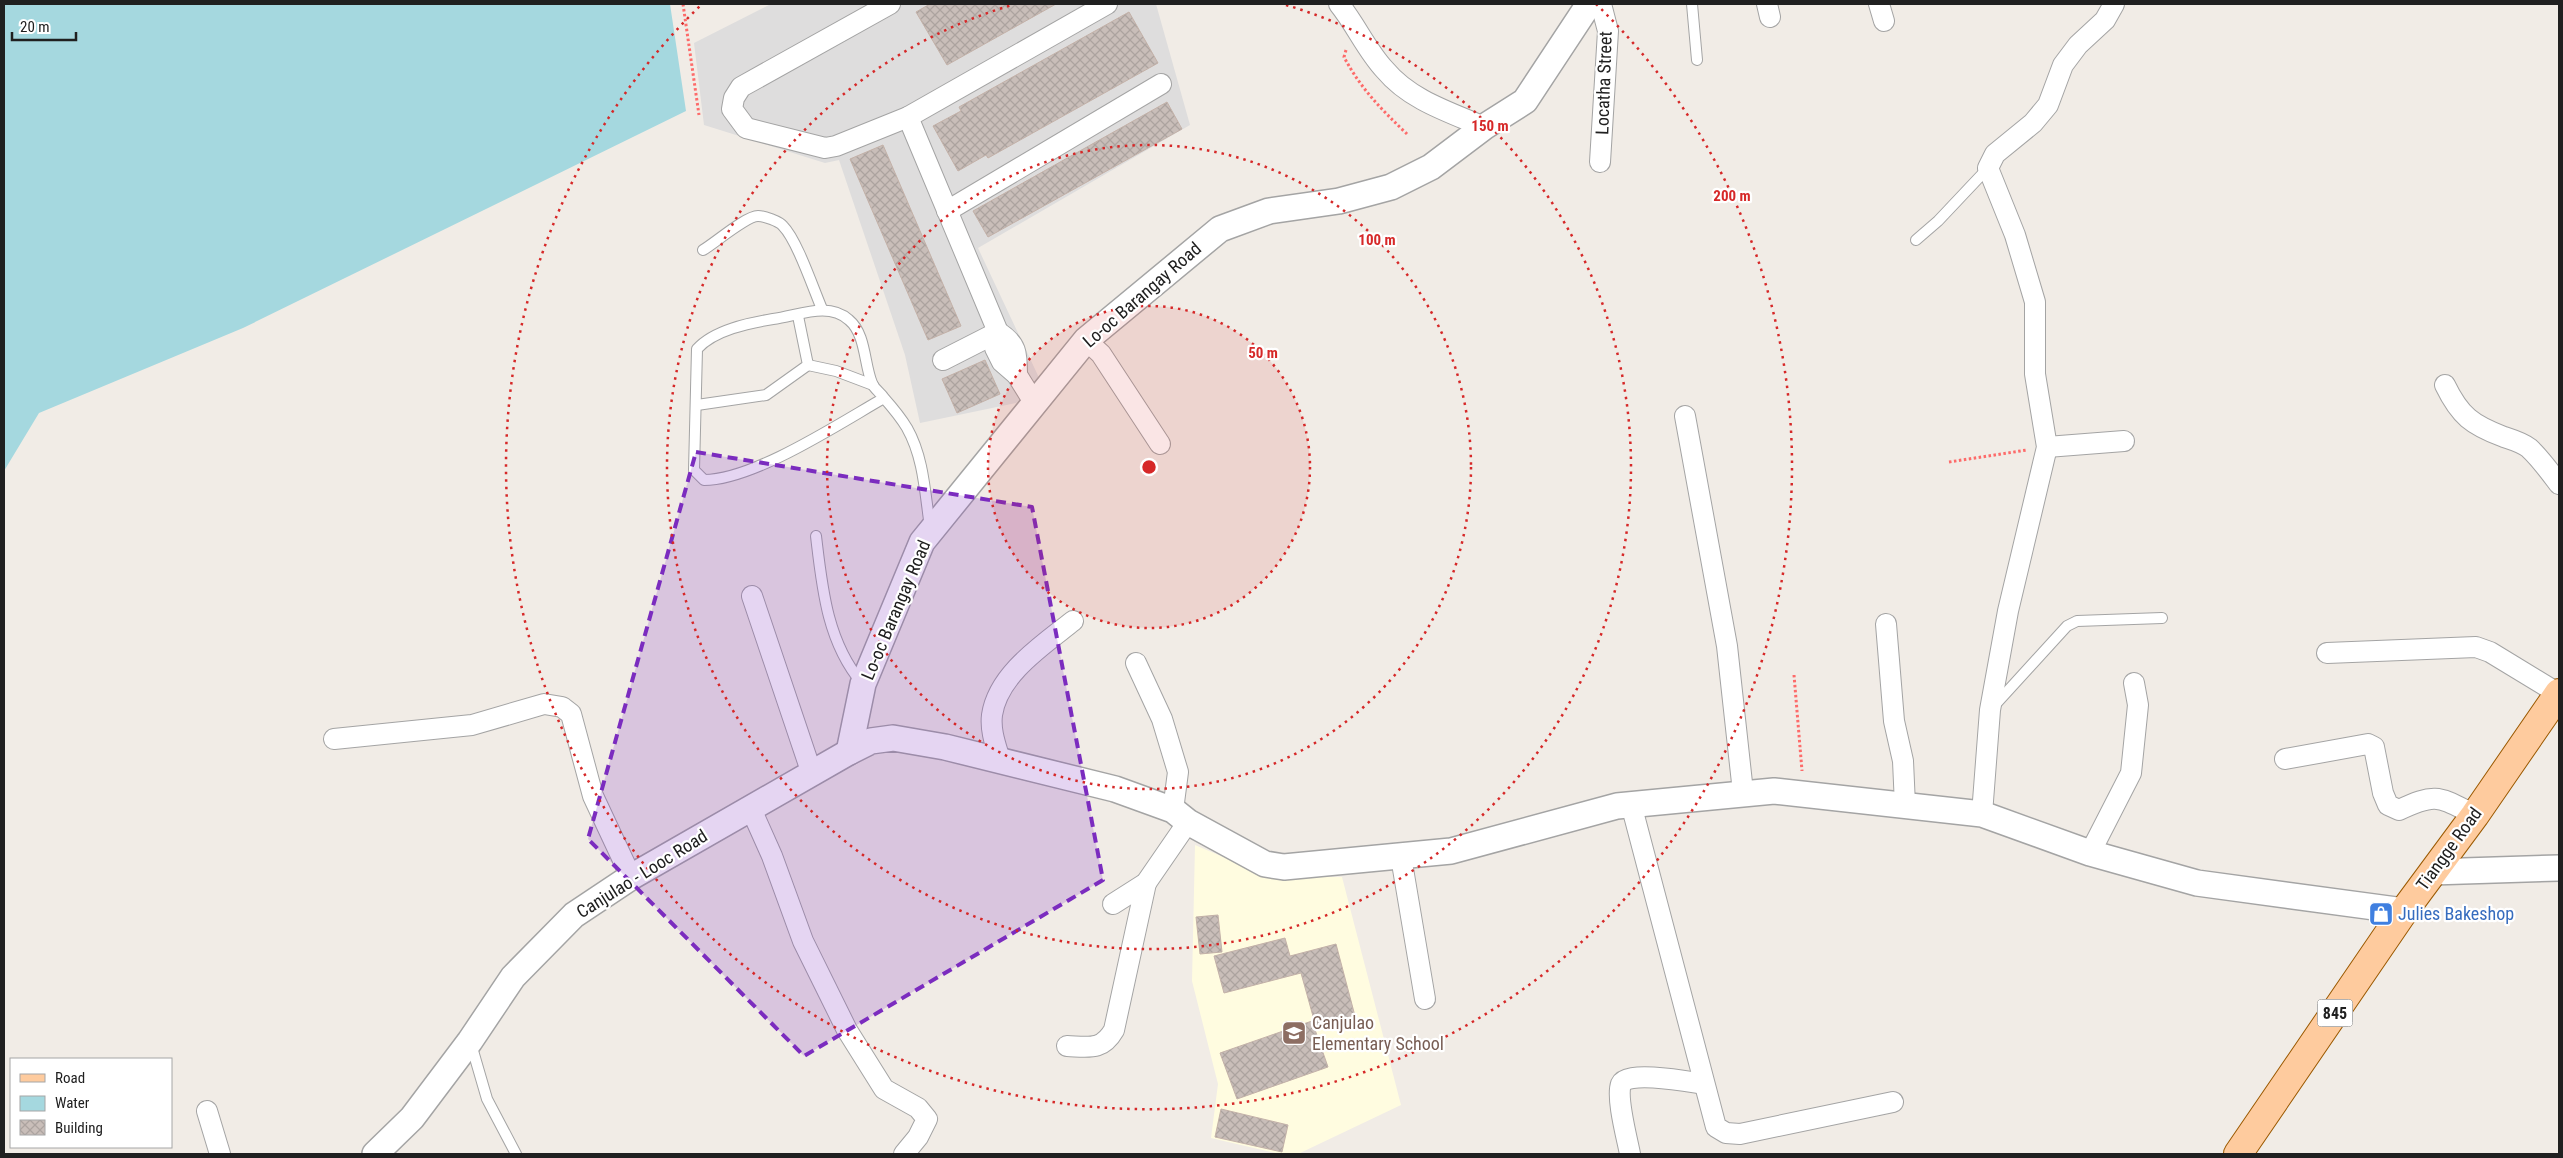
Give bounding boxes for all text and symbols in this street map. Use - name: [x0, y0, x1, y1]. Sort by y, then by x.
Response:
- scale bar: [12, 10, 76, 42]
- text: 20 m: [20, 18, 50, 36]
- street label: Locatha Street: [1591, 31, 1616, 135]
- text: 150 m: [1471, 117, 1509, 135]
- text: 200 m: [1713, 187, 1751, 205]
- text: 100 m: [1358, 231, 1396, 249]
- street label: Lo-oc Barangay Road: [1078, 238, 1205, 352]
- text: 50 m: [1248, 344, 1278, 362]
- centre of rings: [1140, 458, 1158, 476]
- street label: Lo-oc Barangay Road: [857, 537, 934, 683]
- street label: Tiangge Road: [2412, 803, 2486, 894]
- street label: Canjulao - Looc Road: [573, 825, 711, 922]
- shop icon: Julies Bakeshop: [2368, 901, 2394, 927]
- place label: Julies Bakeshop: [2398, 903, 2514, 924]
- road number: 845: [2318, 1000, 2352, 1026]
- place label: Canjulao Elementary School: [1312, 1012, 1444, 1054]
- school or university icon: Canjulao Elementary School: [1281, 1020, 1307, 1046]
- legend: [10, 1058, 172, 1148]
- text: Road: [55, 1069, 85, 1087]
- text: Water: [55, 1094, 90, 1112]
- text: Building: [55, 1119, 103, 1137]

